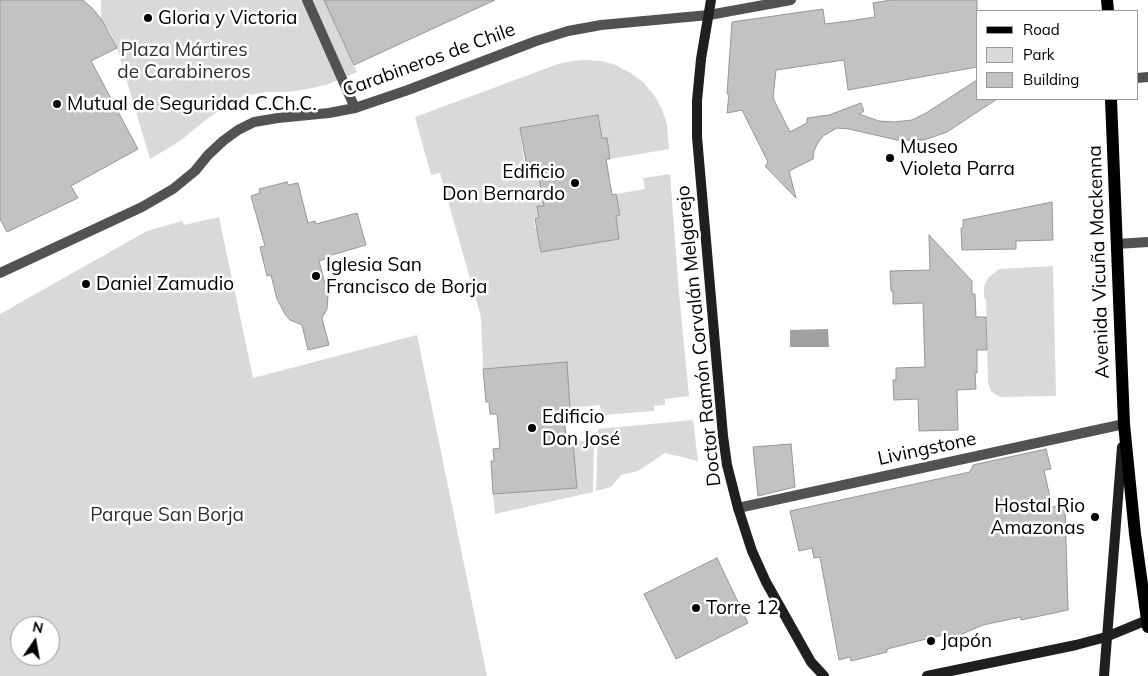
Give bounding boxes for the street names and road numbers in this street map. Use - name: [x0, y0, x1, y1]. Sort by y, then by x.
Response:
- street label: Carabineros de Chile: [340, 18, 518, 102]
- street label: Avenida Vicuña Mackenna: [1084, 145, 1114, 379]
- street label: Doctor Ramón Corvalán Melgarejo: [672, 184, 726, 488]
- street label: Livingstone: [876, 427, 978, 471]

